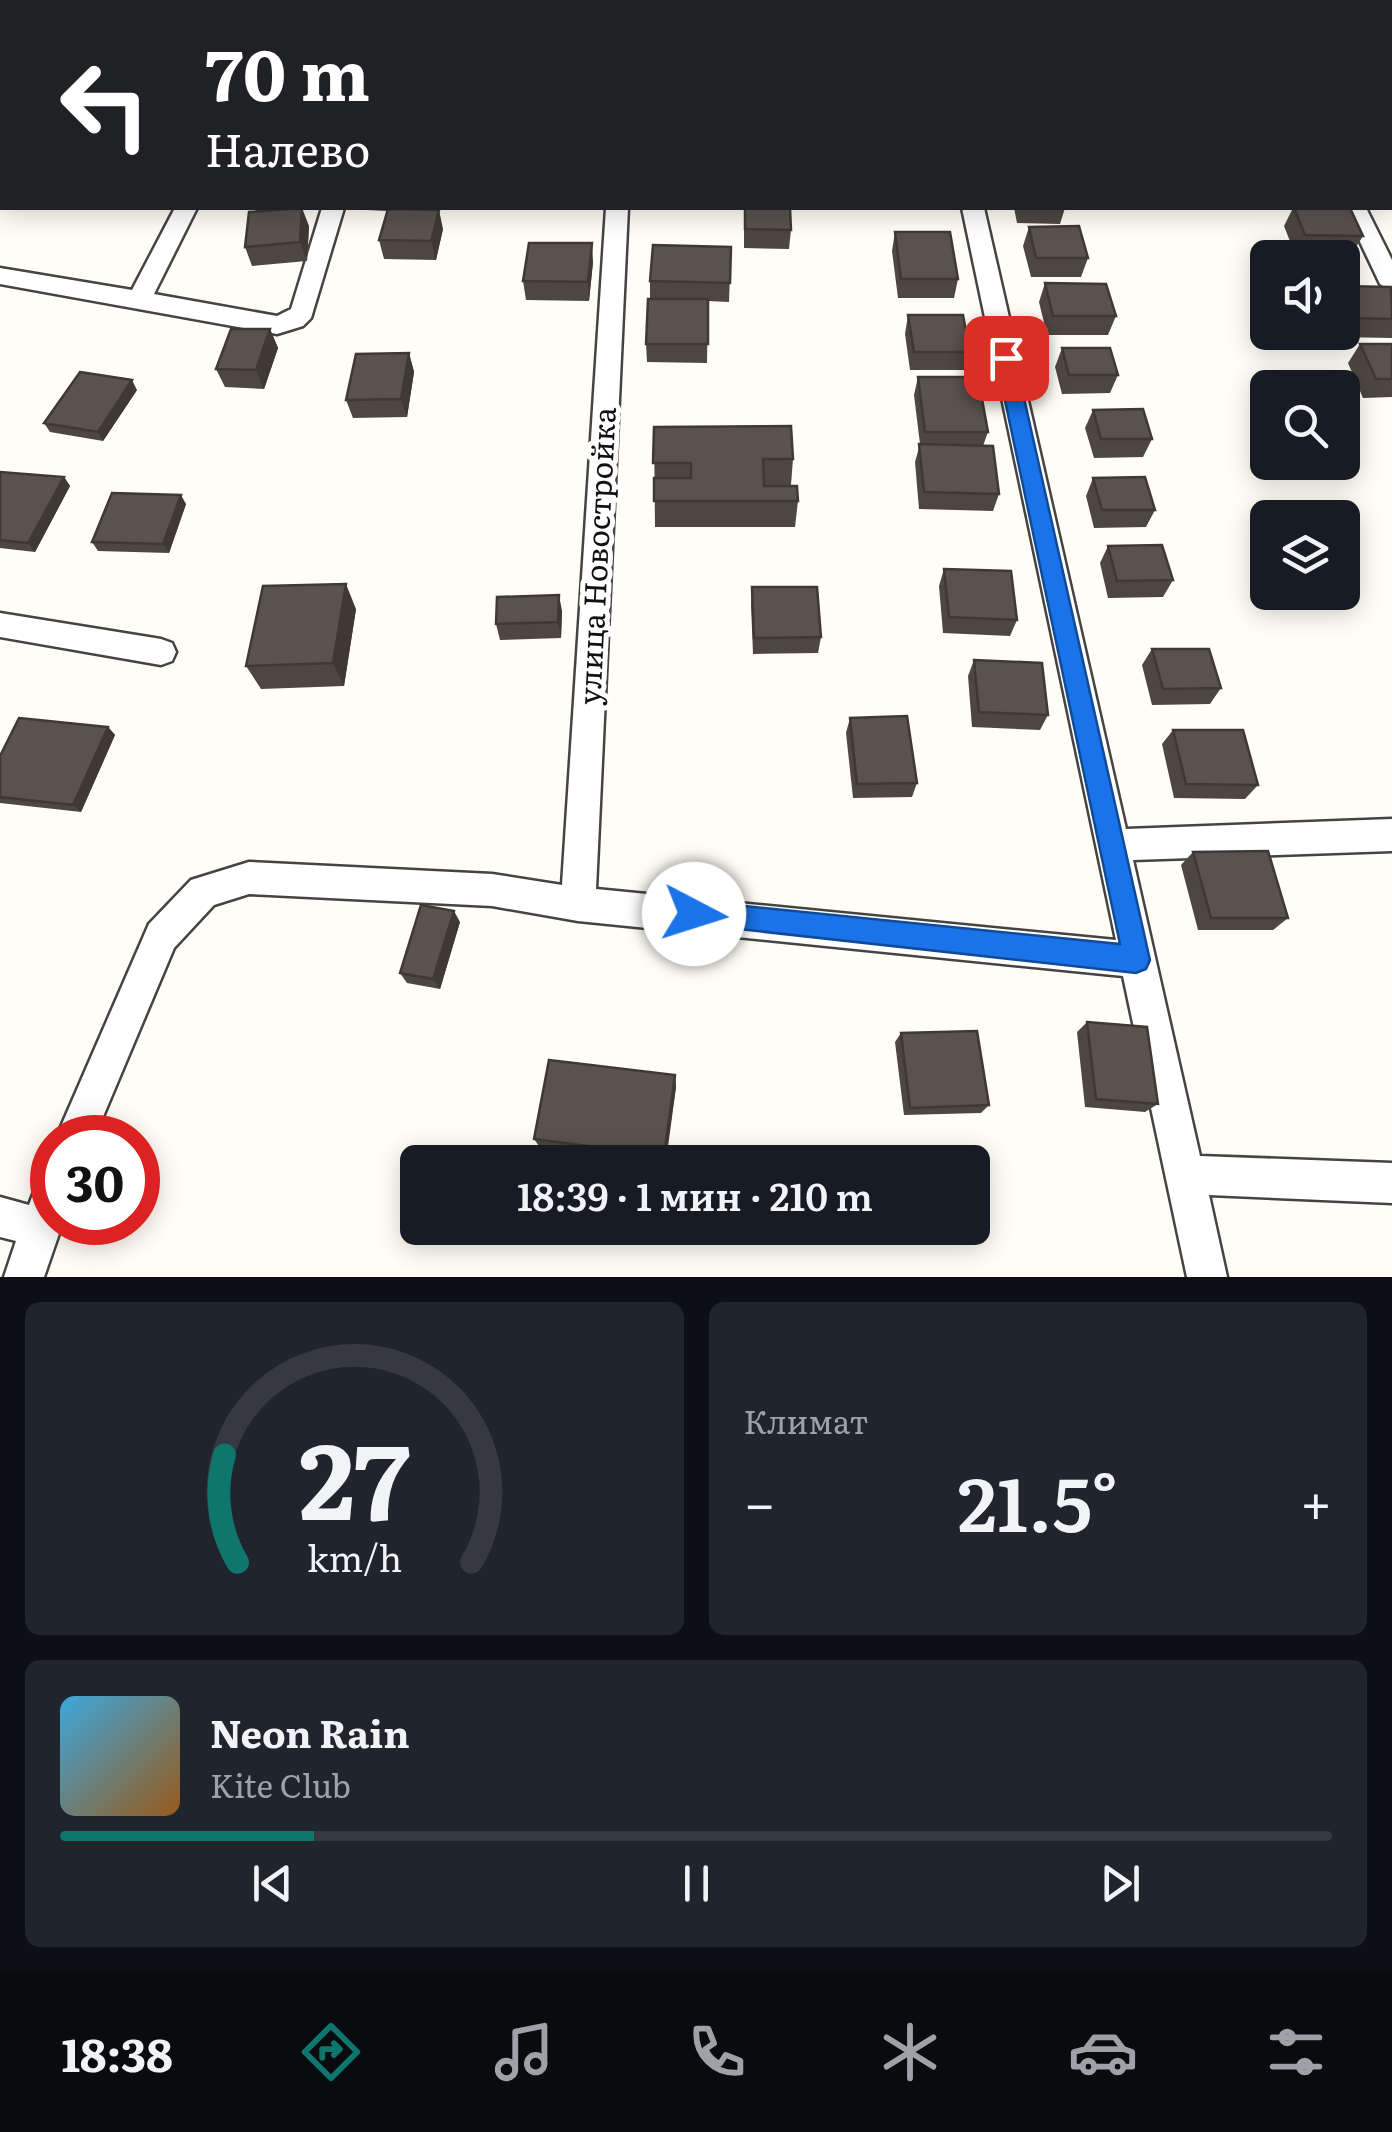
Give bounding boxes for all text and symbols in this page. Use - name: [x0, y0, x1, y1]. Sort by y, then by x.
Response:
- text: 70 m: [205, 19, 370, 123]
- icon: left: [40, 40, 170, 170]
- text: Налево: [205, 114, 370, 181]
- map controls: [1250, 240, 1360, 610]
- button: sound: [1250, 240, 1360, 350]
- pin: [964, 316, 1049, 401]
- icon: arrive: [979, 331, 1034, 386]
- button: search: [1250, 370, 1360, 480]
- street label: улица Новостройка: [565, 405, 625, 706]
- button: layers: [1250, 500, 1360, 610]
- position arrow: [642, 862, 746, 966]
- speed limit sign: 30: [30, 1115, 160, 1245]
- text: 18:39 · 1 мин · 210 m: [517, 1166, 873, 1223]
- text: Климат: [744, 1396, 868, 1444]
- text: 27: [299, 1398, 410, 1552]
- text: 21.5°: [958, 1444, 1118, 1555]
- text: −: [744, 1459, 776, 1541]
- text: +: [1300, 1459, 1332, 1541]
- text: km/h: [307, 1530, 402, 1583]
- text: Neon Rain: [210, 1703, 410, 1760]
- text: Kite Club: [210, 1760, 351, 1808]
- icon: previous: [245, 1856, 300, 1911]
- icon: pause: [669, 1856, 724, 1911]
- icon: next: [1093, 1856, 1148, 1911]
- icon: directions: [296, 2017, 366, 2087]
- icon: music: [489, 2017, 559, 2087]
- icon: phone: [682, 2017, 752, 2087]
- icon: climate: [875, 2017, 945, 2087]
- icon: car: [1068, 2017, 1138, 2087]
- icon: filters: [1261, 2017, 1331, 2087]
- text: 18:38: [61, 2019, 173, 2086]

